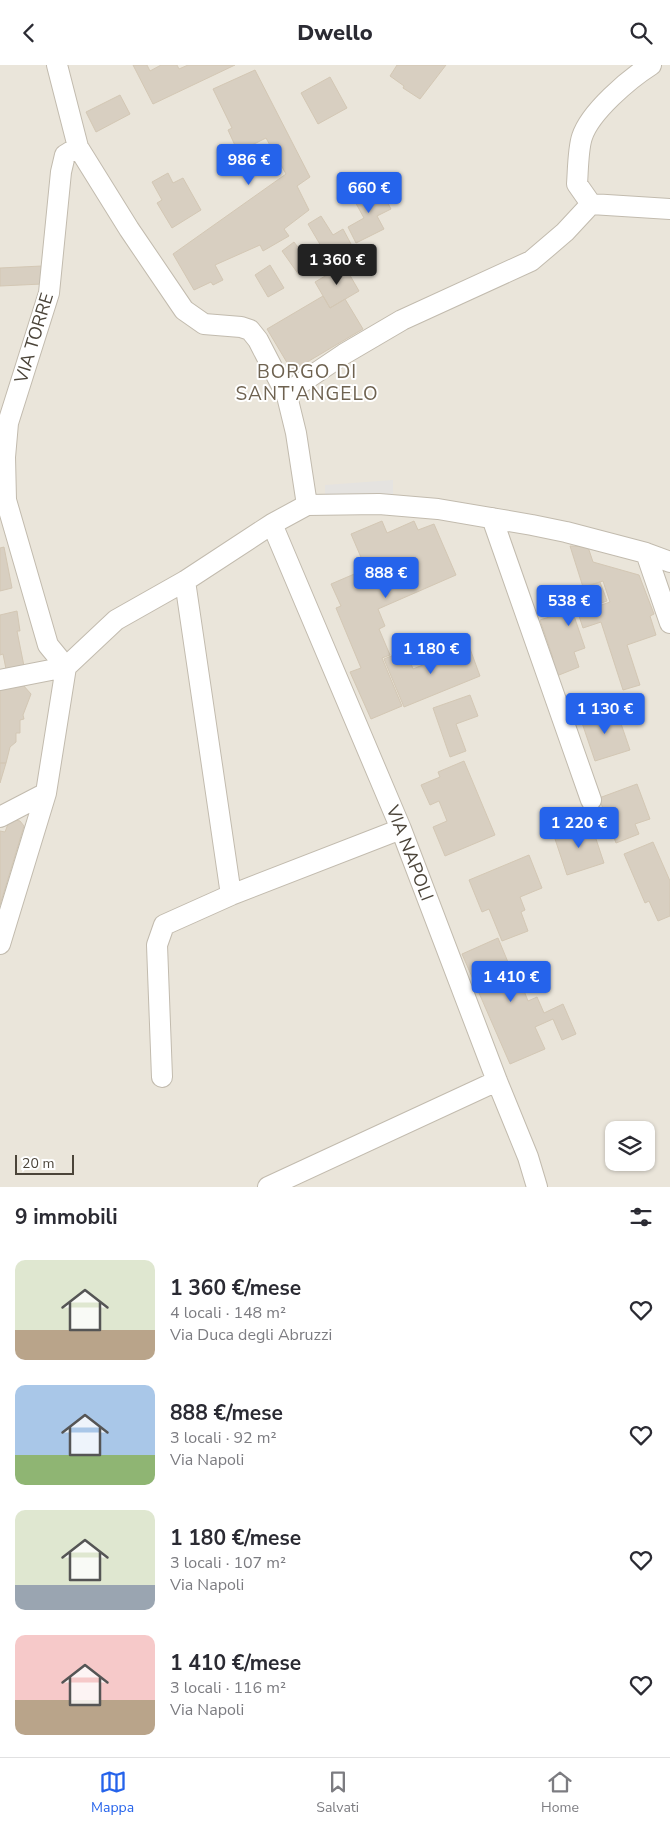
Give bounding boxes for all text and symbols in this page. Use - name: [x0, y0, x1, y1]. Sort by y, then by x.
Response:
- text: Dwello: [297, 18, 373, 48]
- icon: back: [15, 19, 43, 47]
- icon: search: [627, 19, 655, 47]
- pin: 986 €: [214, 143, 284, 186]
- text: 986 €: [228, 149, 270, 171]
- pin: 660 €: [334, 171, 404, 214]
- text: 660 €: [348, 177, 390, 199]
- pin: 1 360 €: [291, 243, 383, 286]
- text: 1 360 €: [309, 249, 365, 271]
- street label: VIA TORRE: [9, 290, 59, 387]
- district label: BORGO DI SANT'ANGELO: [235, 359, 379, 407]
- pin: 888 €: [351, 557, 421, 599]
- text: 888 €: [365, 562, 407, 584]
- pin: 538 €: [534, 585, 604, 627]
- text: 538 €: [548, 590, 590, 612]
- pin: 1 180 €: [385, 633, 477, 675]
- text: 1 180 €: [403, 638, 459, 660]
- pin: 1 130 €: [559, 693, 651, 735]
- text: 1 130 €: [577, 698, 633, 720]
- street label: VIA NAPOLI: [380, 801, 439, 904]
- pin: 1 220 €: [533, 807, 625, 849]
- text: 1 220 €: [551, 812, 607, 834]
- pin: 1 410 €: [465, 961, 557, 1003]
- text: 1 410 €: [483, 966, 539, 988]
- map controls: [605, 1121, 655, 1171]
- button: layers: [605, 1121, 655, 1171]
- scale bar: [15, 1152, 74, 1175]
- text: 20 m: [22, 1154, 54, 1173]
- text: 9 immobili: [15, 1203, 118, 1231]
- icon: filters: [627, 1203, 655, 1231]
- text: 1 360 €/mese: [170, 1274, 301, 1302]
- icon: home: [55, 1280, 115, 1340]
- icon: heart: [627, 1296, 655, 1324]
- text: 4 locali · 148 m²: [170, 1302, 286, 1324]
- text: Via Duca degli Abruzzi: [170, 1324, 332, 1346]
- text: 888 €/mese: [170, 1399, 283, 1427]
- icon: home: [55, 1405, 115, 1465]
- icon: heart: [627, 1421, 655, 1449]
- text: 3 locali · 92 m²: [170, 1427, 277, 1449]
- text: Via Napoli: [170, 1449, 244, 1471]
- text: 1 180 €/mese: [170, 1524, 301, 1552]
- icon: home: [55, 1530, 115, 1590]
- icon: heart: [627, 1546, 655, 1574]
- text: 3 locali · 107 m²: [170, 1552, 286, 1574]
- text: Via Napoli: [170, 1574, 244, 1596]
- text: 1 410 €/mese: [170, 1649, 301, 1677]
- icon: home: [55, 1655, 115, 1715]
- icon: heart: [627, 1671, 655, 1699]
- text: 3 locali · 116 m²: [170, 1677, 286, 1699]
- text: Via Napoli: [170, 1699, 244, 1721]
- tab: Mappa: [91, 1768, 134, 1817]
- tab: Salvati: [316, 1768, 359, 1817]
- tab: Home: [541, 1768, 579, 1817]

